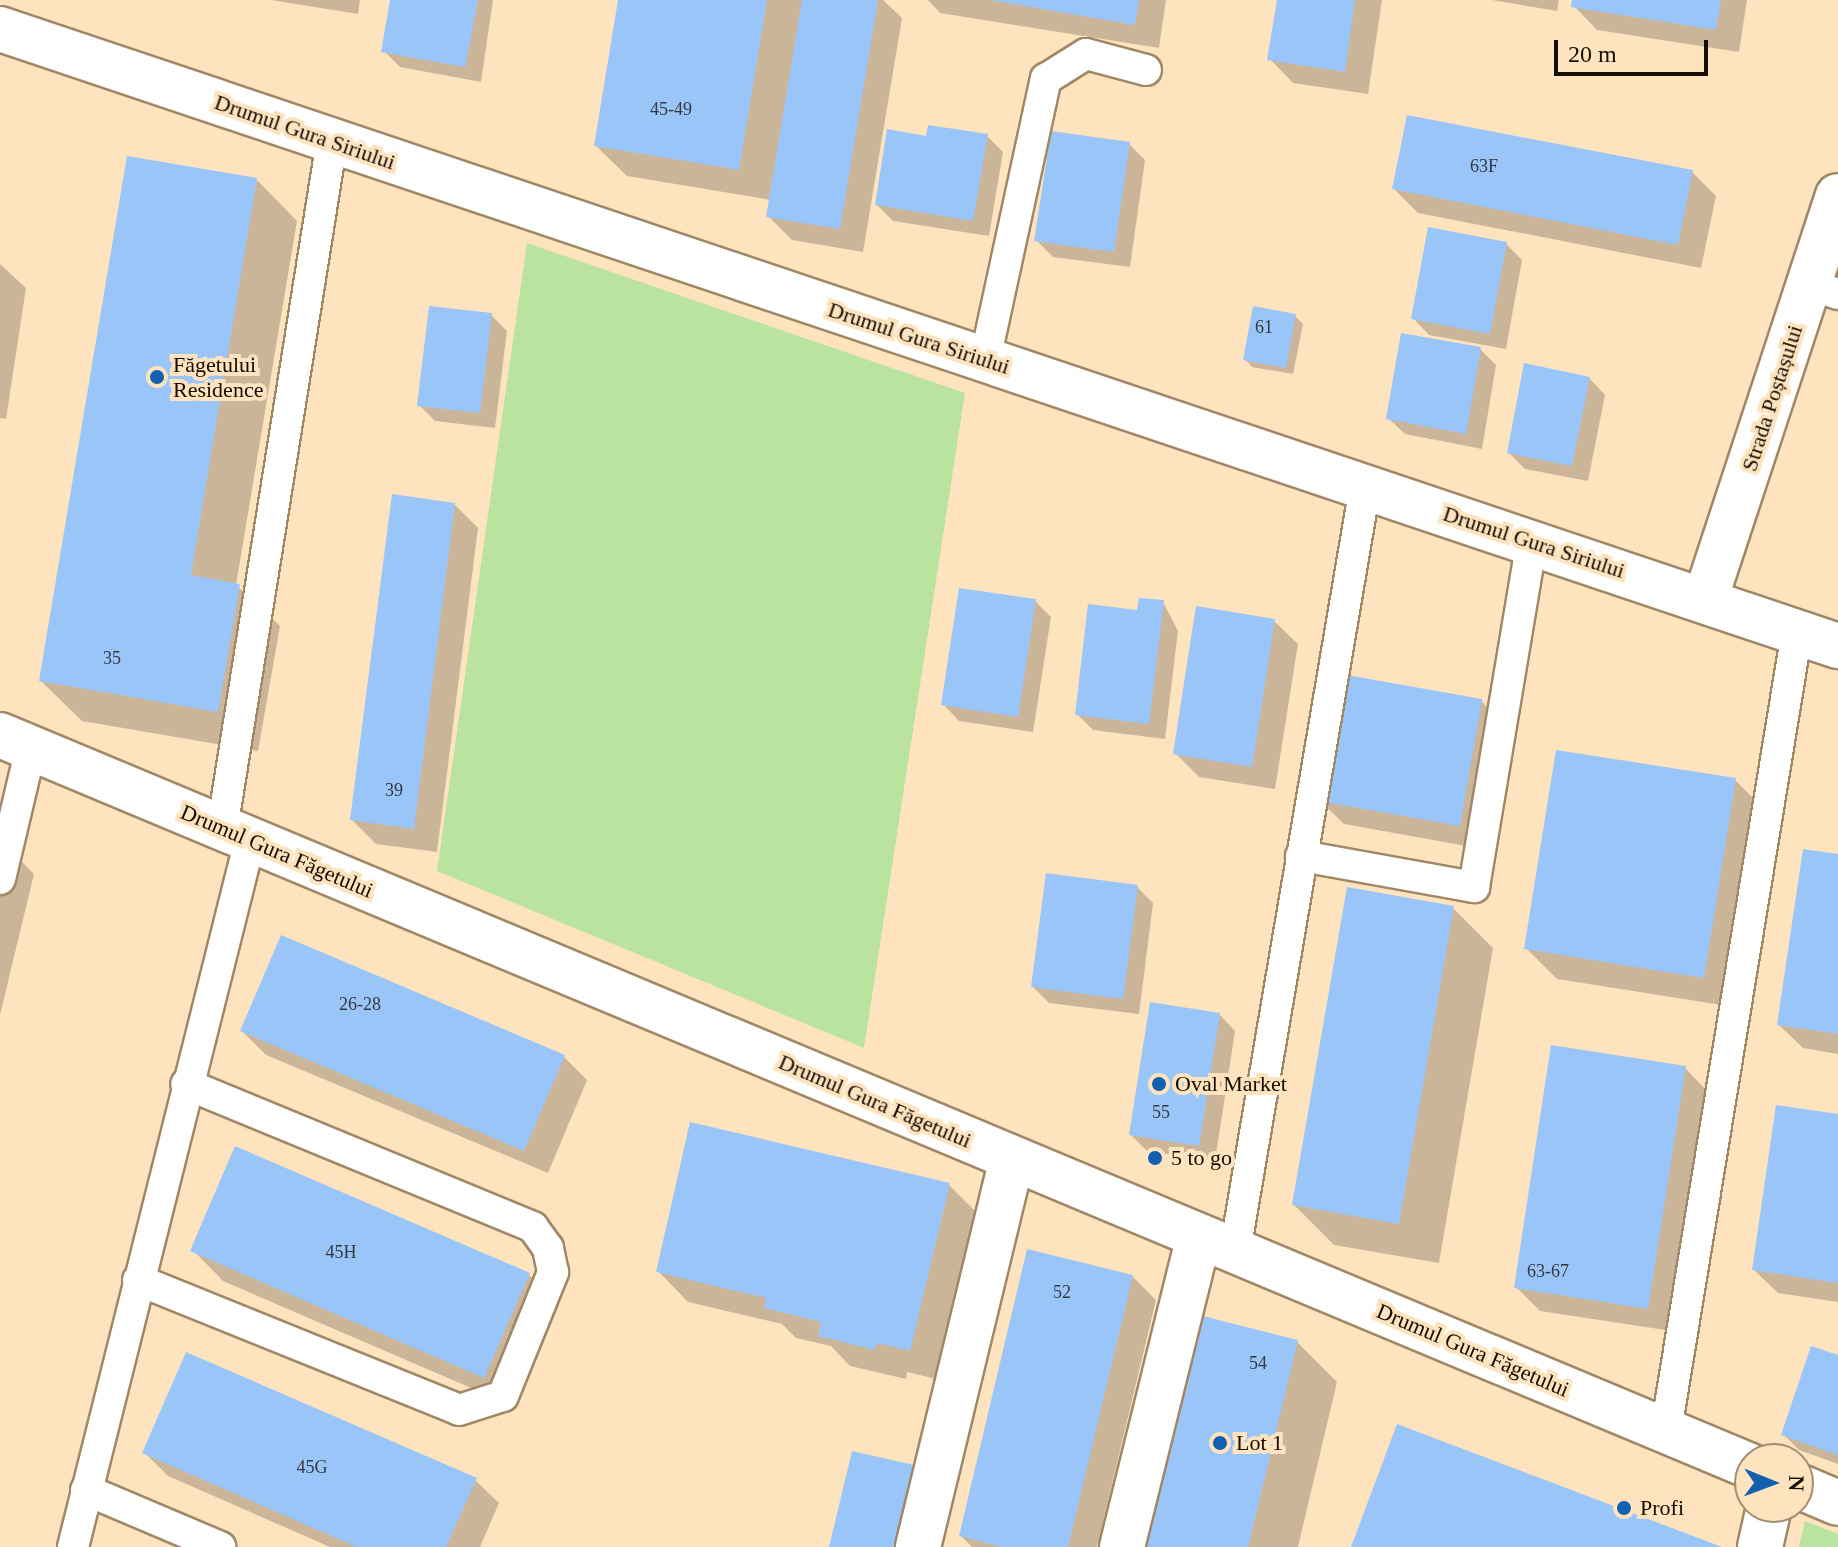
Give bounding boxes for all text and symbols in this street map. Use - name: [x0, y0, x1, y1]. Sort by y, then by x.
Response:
- scale bar: [1558, 24, 1712, 74]
- text: 20 m: [1568, 41, 1617, 67]
- street label: Drumul Gura Siriului: [211, 89, 399, 175]
- house number: 45-49: [650, 98, 692, 120]
- house number: 63F: [1470, 155, 1498, 177]
- street label: Drumul Gura Siriului: [825, 296, 1013, 380]
- house number: 61: [1255, 316, 1273, 338]
- street label: Strada Poștașului: [1736, 322, 1808, 474]
- place label: Făgetului Residence: [173, 351, 263, 402]
- marker: Făgetului Residence: [148, 368, 166, 386]
- street label: Drumul Gura Siriului: [1440, 500, 1628, 584]
- house number: 35: [103, 647, 121, 669]
- house number: 39: [385, 779, 403, 801]
- street label: Drumul Gura Făgetului: [177, 799, 377, 903]
- house number: 26-28: [339, 993, 381, 1015]
- street label: Drumul Gura Făgetului: [775, 1049, 975, 1153]
- place label: Oval Market: [1175, 1071, 1287, 1097]
- marker: Oval Market: [1150, 1075, 1168, 1093]
- house number: 55: [1152, 1101, 1170, 1123]
- place label: 5 to go: [1171, 1145, 1232, 1171]
- marker: 5 to go: [1146, 1149, 1164, 1167]
- house number: 45H: [326, 1241, 356, 1263]
- house number: 63-67: [1527, 1260, 1569, 1282]
- house number: 52: [1053, 1281, 1071, 1303]
- street label: Drumul Gura Făgetului: [1373, 1298, 1573, 1402]
- house number: 54: [1249, 1352, 1267, 1374]
- place label: Lot 1: [1236, 1430, 1283, 1456]
- marker: Lot 1: [1211, 1434, 1229, 1452]
- north arrow: [1734, 1443, 1814, 1523]
- house number: 45G: [297, 1456, 327, 1478]
- text: N: [1784, 1475, 1809, 1492]
- place label: Profi: [1640, 1495, 1684, 1521]
- marker: Profi: [1615, 1499, 1633, 1517]

